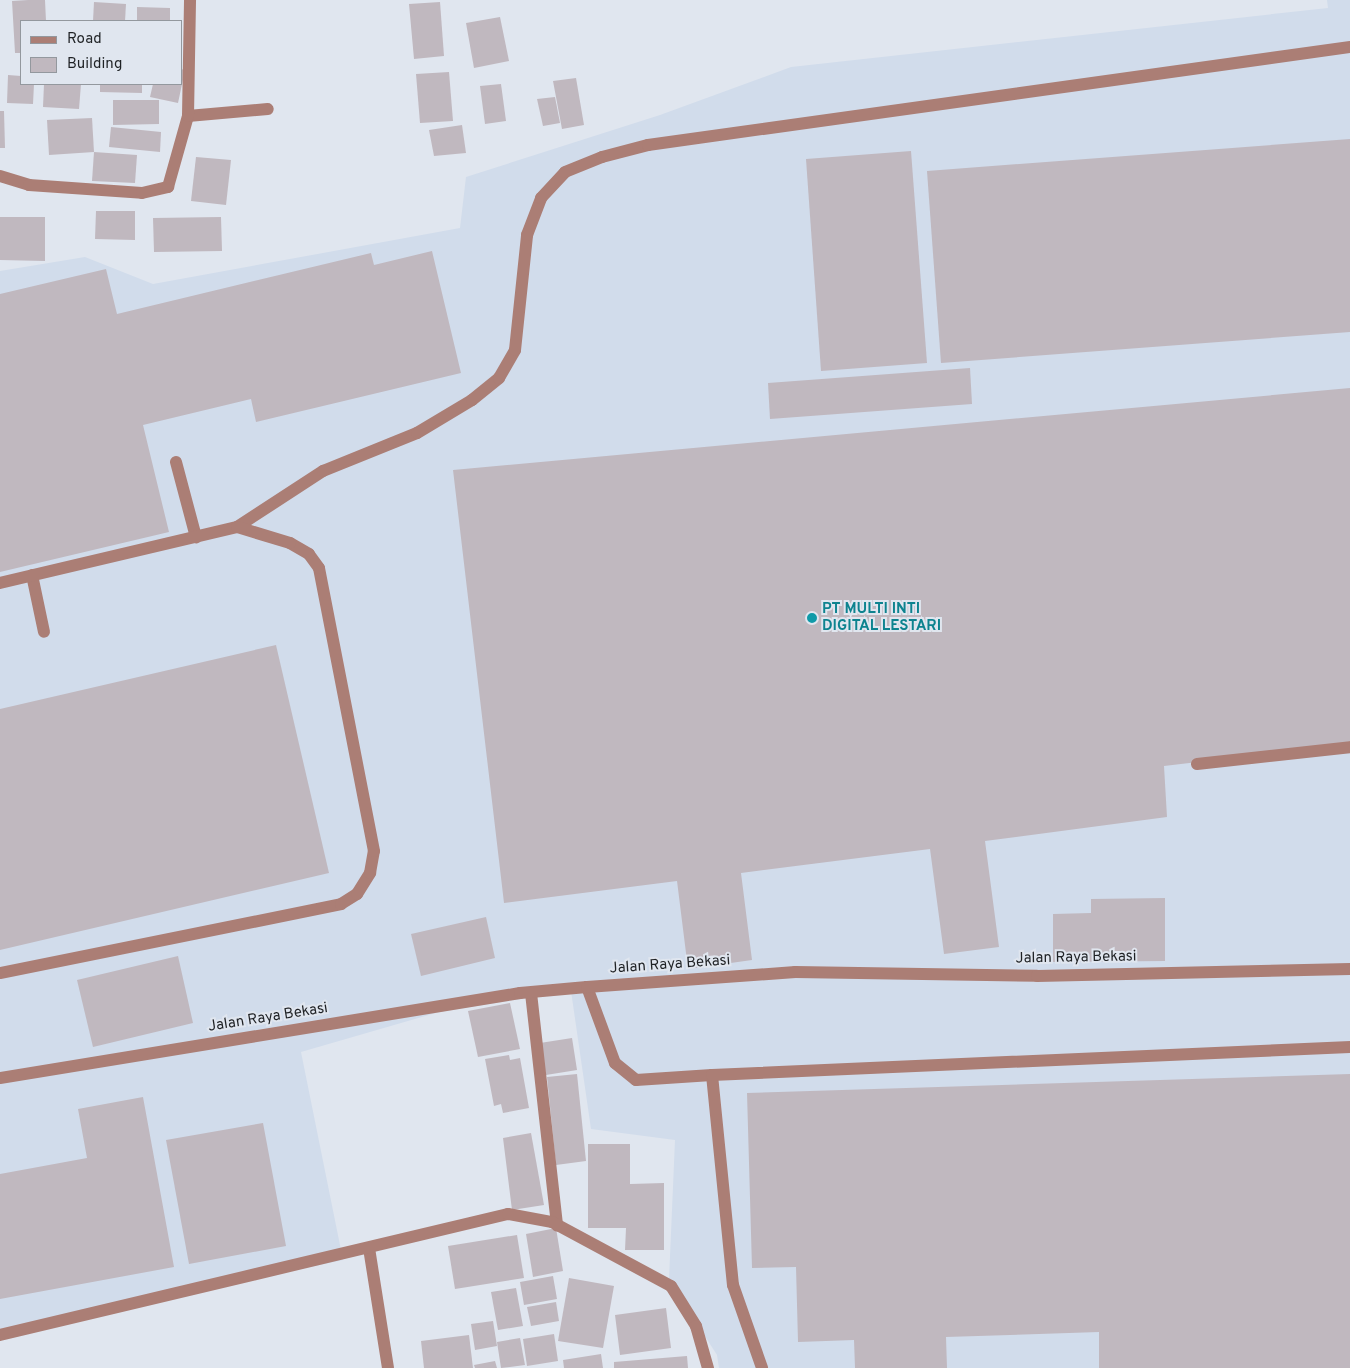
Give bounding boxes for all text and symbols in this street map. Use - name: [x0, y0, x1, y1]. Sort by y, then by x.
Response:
- legend: [20, 20, 182, 85]
- text: Road: [67, 30, 102, 49]
- text: Building: [67, 55, 122, 74]
- place label: PT MULTI INTI DIGITAL LESTARI: [822, 600, 941, 635]
- marker: PT MULTI INTI DIGITAL LESTARI: [806, 612, 818, 624]
- street label: Jalan Raya Bekasi: [1015, 948, 1137, 968]
- street label: Jalan Raya Bekasi: [609, 952, 731, 978]
- street label: Jalan Raya Bekasi: [207, 1000, 329, 1036]

